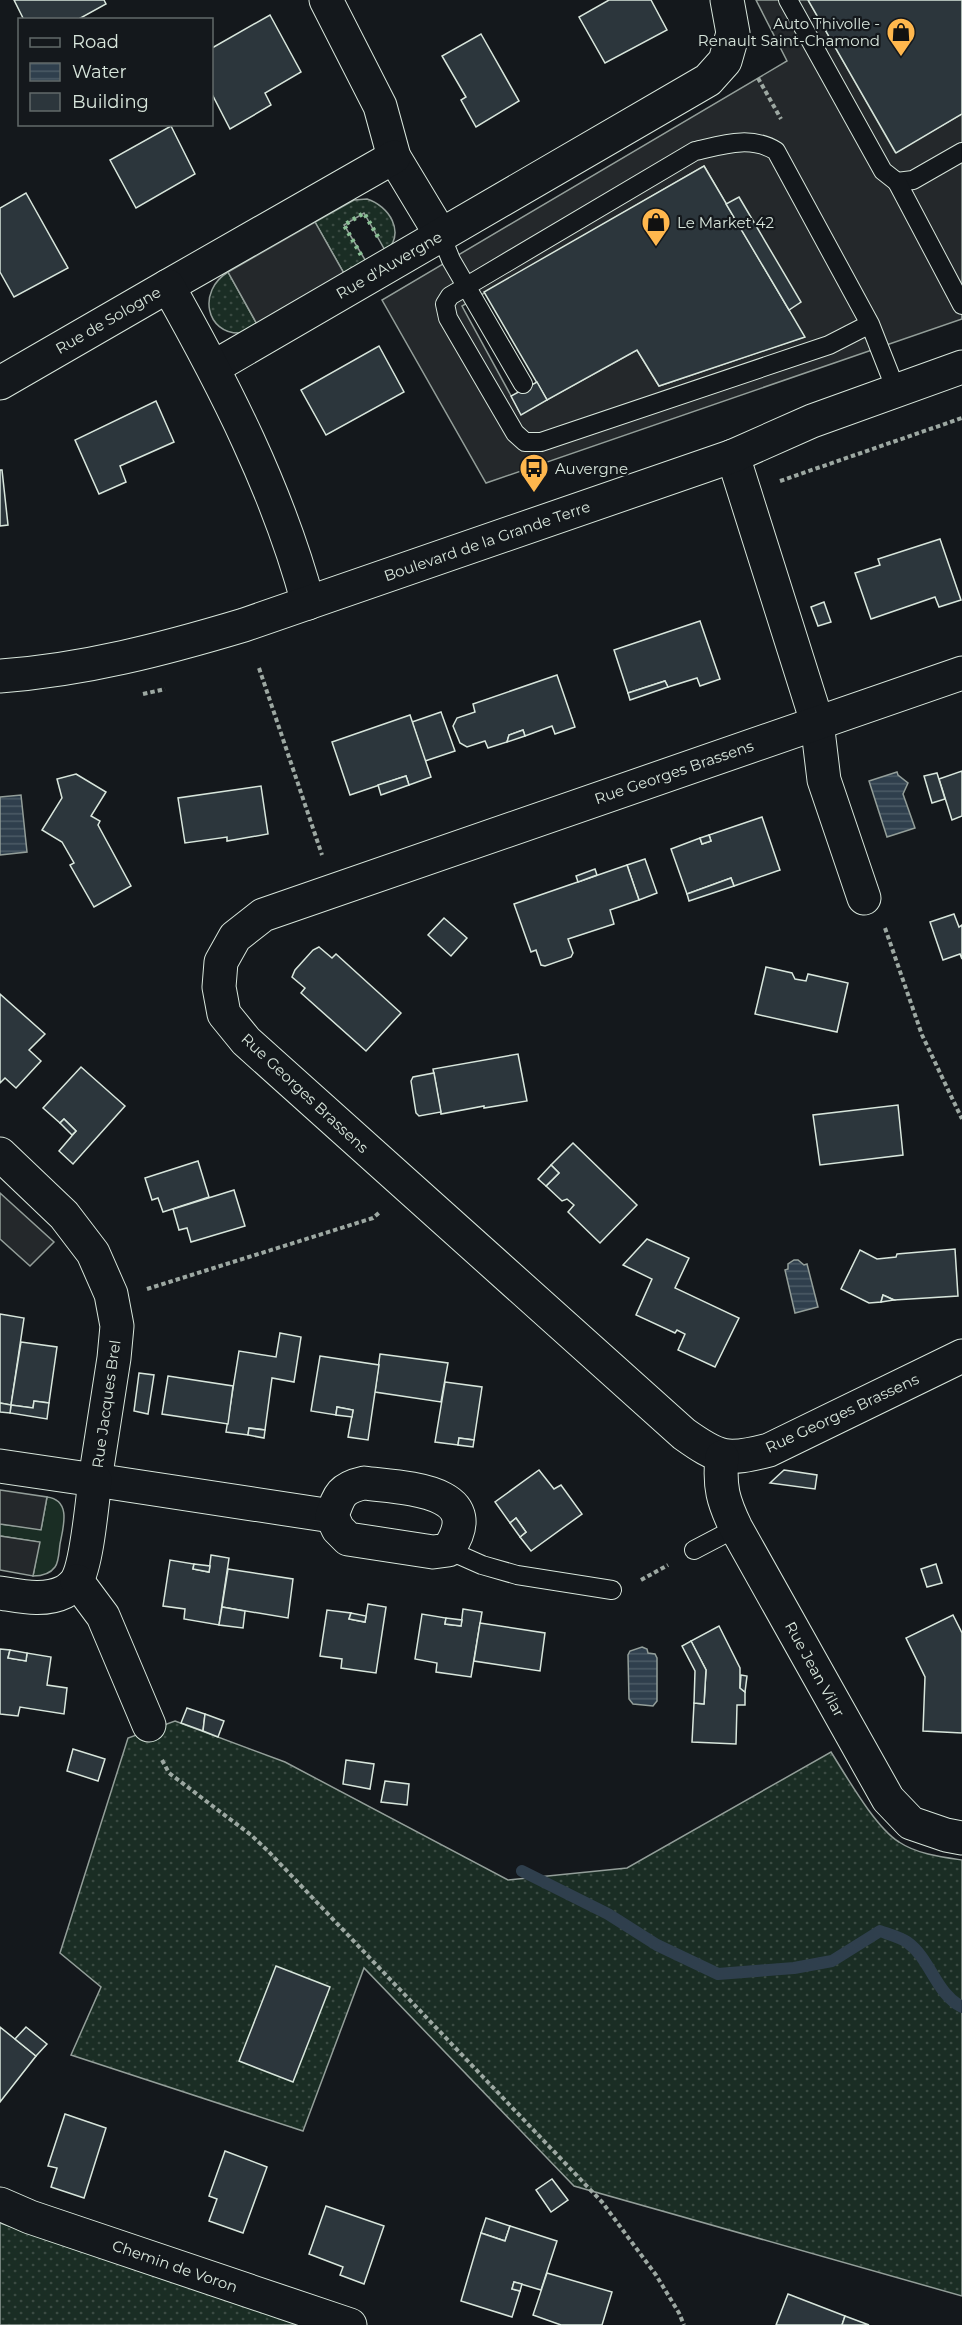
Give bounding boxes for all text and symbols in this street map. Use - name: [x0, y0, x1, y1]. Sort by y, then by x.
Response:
- place label: Auto Thivolle - Renault Saint-Chamond: [698, 14, 880, 50]
- shop icon: Auto Thivolle - Renault Saint-Chamond: [885, 16, 917, 58]
- legend: [18, 18, 213, 126]
- text: Road: [72, 31, 119, 53]
- text: Water: [72, 61, 127, 83]
- text: Building: [72, 91, 149, 113]
- shop icon: Le Market 42: [640, 206, 672, 248]
- place label: Le Market 42: [677, 213, 774, 232]
- street label: Rue d'Auvergne: [333, 227, 445, 303]
- street label: Rue de Sologne: [52, 282, 164, 358]
- bus stop icon: Auvergne: [518, 452, 550, 494]
- place label: Auvergne: [555, 459, 628, 478]
- street label: Boulevard de la Grande Terre: [381, 497, 593, 585]
- street label: Rue Georges Brassens: [592, 736, 756, 808]
- street label: Rue Georges Brassens: [237, 1029, 373, 1157]
- street label: Rue Jacques Brel: [88, 1339, 124, 1469]
- street label: Rue Georges Brassens: [762, 1369, 922, 1457]
- street label: Rue Jean Vilar: [781, 1618, 849, 1720]
- street label: Chemin de Voron: [110, 2236, 240, 2296]

